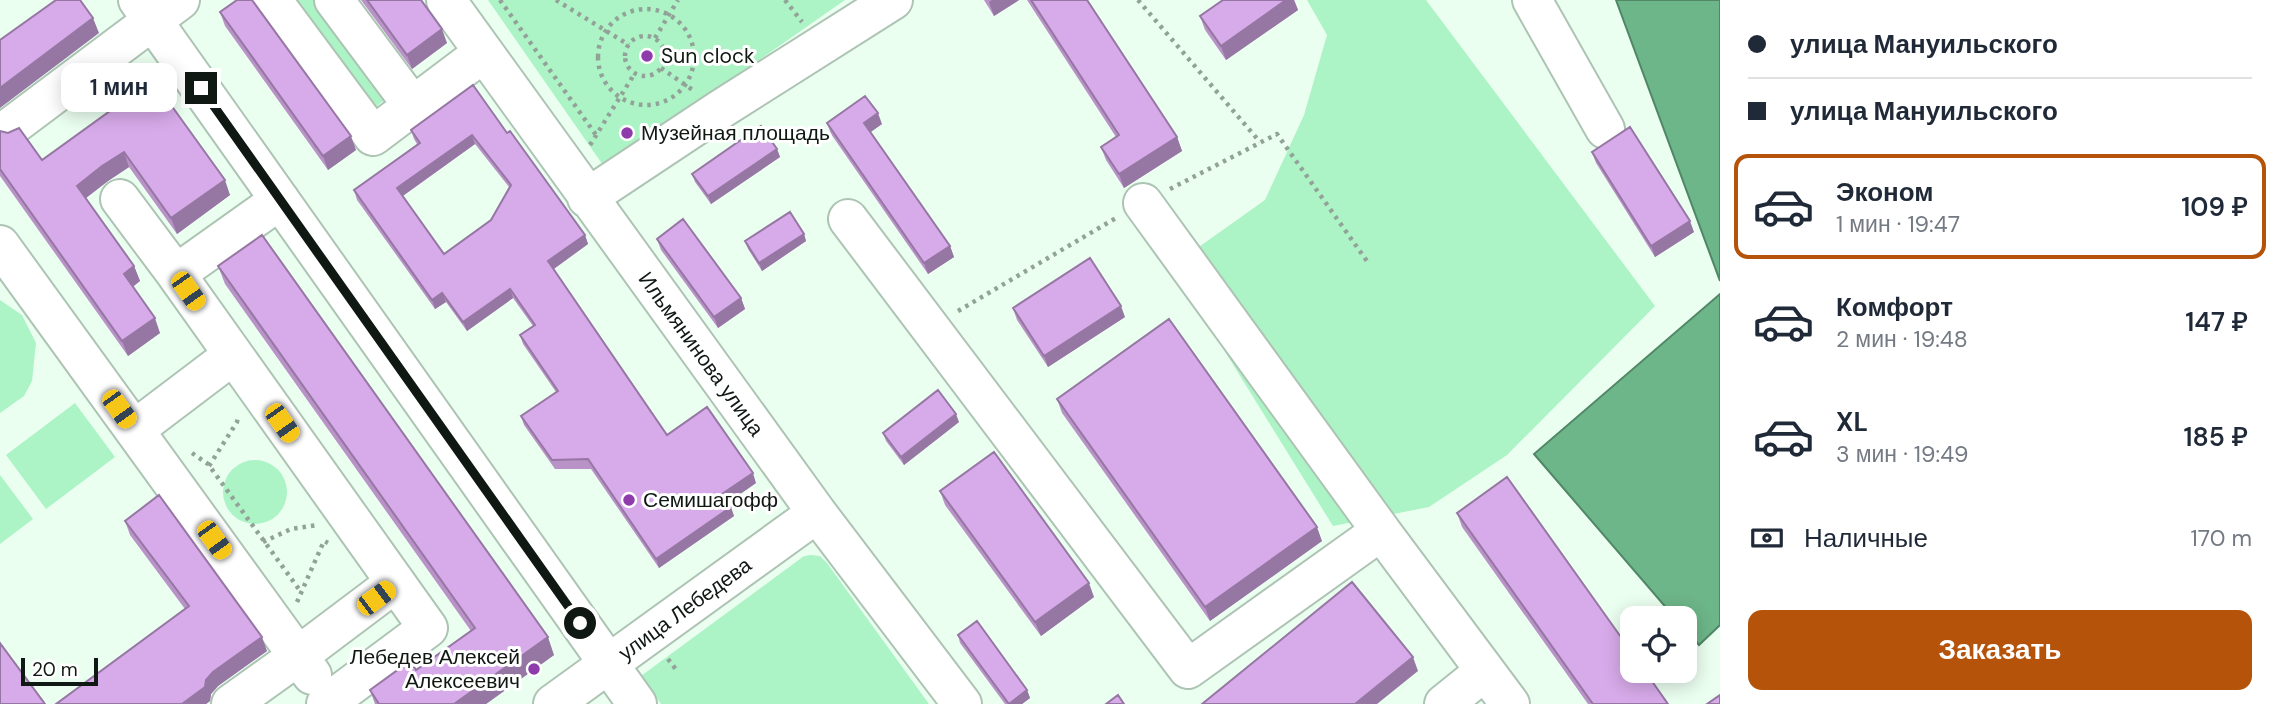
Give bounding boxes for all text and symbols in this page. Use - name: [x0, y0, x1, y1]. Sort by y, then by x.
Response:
- text: улица Мануильского: [1790, 27, 2058, 61]
- place label: Sun clock: [661, 42, 755, 70]
- marker: Sun clock: [639, 48, 655, 64]
- callout: 1 мин: [61, 64, 176, 112]
- text: 1 мин: [90, 72, 148, 102]
- route end: [185, 72, 217, 104]
- text: улица Мануильского: [1790, 94, 2058, 128]
- place label: Музейная площадь: [641, 119, 830, 147]
- marker: Музейная площадь: [619, 125, 635, 141]
- icon: car: [1752, 175, 1815, 238]
- text: Эконом: [1836, 175, 1934, 209]
- text: 109 ₽: [2181, 190, 2248, 224]
- text: 1 мин · 19:47: [1836, 209, 1960, 239]
- street label: Ильмянинова улица: [632, 266, 770, 442]
- car: [168, 268, 209, 314]
- icon: car: [1752, 290, 1815, 353]
- text: Комфорт: [1836, 290, 1953, 324]
- text: 147 ₽: [2185, 305, 2248, 339]
- text: 2 мин · 19:48: [1836, 324, 1968, 354]
- car: [99, 386, 140, 432]
- car: [262, 400, 303, 446]
- icon: car: [1752, 405, 1815, 468]
- text: XL: [1836, 405, 1868, 439]
- text: 185 ₽: [2184, 420, 2248, 454]
- text: 3 мин · 19:49: [1836, 439, 1969, 469]
- place label: Семишагофф: [643, 486, 778, 514]
- marker: Семишагофф: [621, 492, 637, 508]
- car: [194, 517, 235, 563]
- icon: cash: [1748, 519, 1786, 557]
- text: Наличные: [1804, 521, 1928, 555]
- text: 170 m: [2191, 523, 2252, 553]
- street label: улица Лебедева: [613, 551, 757, 667]
- car: [353, 577, 400, 619]
- map controls: [1620, 606, 1697, 683]
- button: locate: [1620, 606, 1697, 683]
- route start: [564, 607, 596, 639]
- button: Заказать: [1748, 610, 2252, 690]
- place label: Лебедев Алексей Алексеевич: [350, 643, 520, 695]
- scale bar: [21, 655, 98, 687]
- text: 20 m: [32, 657, 78, 682]
- marker: Лебедев Алексей Алексеевич: [526, 661, 542, 677]

